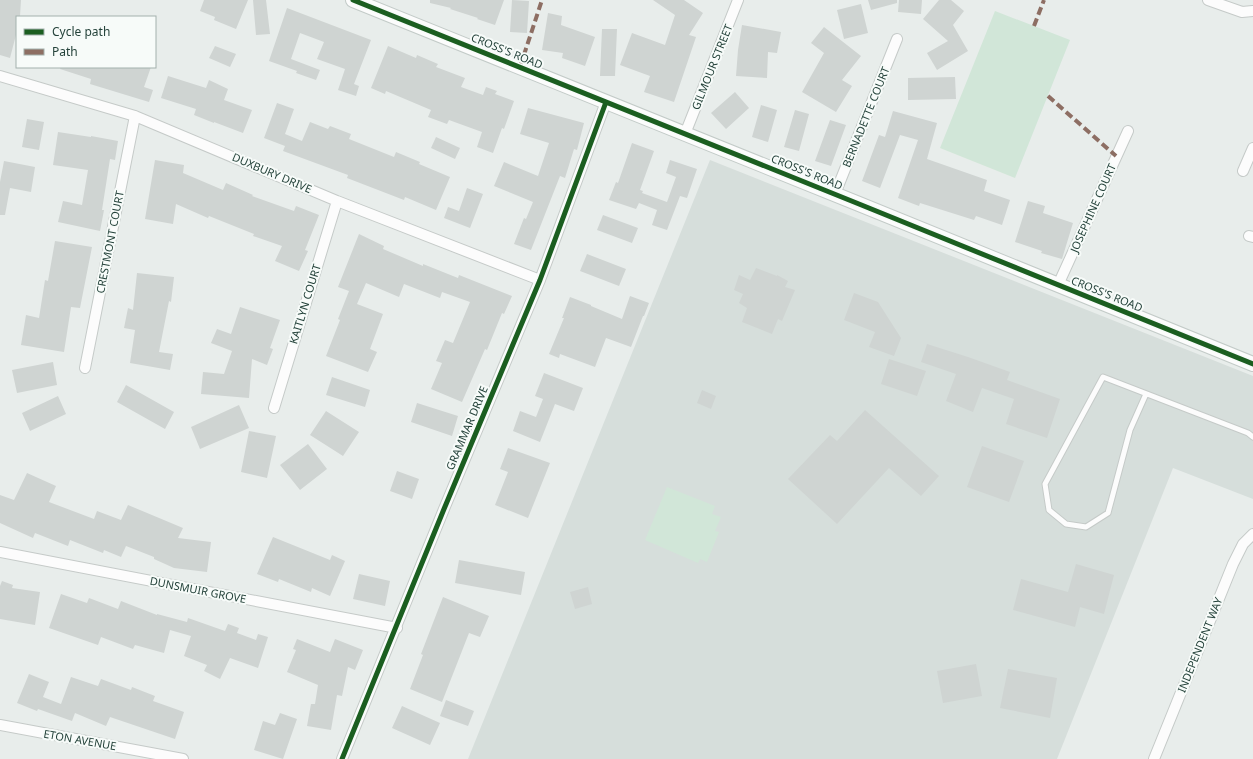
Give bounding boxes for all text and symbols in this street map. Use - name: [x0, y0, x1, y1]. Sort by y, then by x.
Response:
- legend: [16, 16, 156, 68]
- street label: GILMOUR STREET: [688, 22, 736, 112]
- text: Cycle path: [52, 23, 110, 40]
- street label: CROSS'S ROAD: [469, 29, 545, 72]
- text: Path: [52, 43, 78, 60]
- street label: BERNADETTE COURT: [838, 64, 893, 169]
- street label: DUXBURY DRIVE: [230, 149, 314, 196]
- street label: CROSS'S ROAD: [769, 150, 845, 193]
- street label: JOSEPHINE COURT: [1066, 161, 1119, 256]
- street label: CRESTMONT COURT: [92, 189, 127, 295]
- street label: KAITLYN COURT: [285, 262, 324, 346]
- street label: CROSS'S ROAD: [1069, 272, 1145, 315]
- street label: GRAMMAR DRIVE: [442, 384, 491, 472]
- street label: DUNSMUIR GROVE: [149, 573, 248, 606]
- street label: INDEPENDENT WAY: [1174, 594, 1226, 695]
- street label: ETON AVENUE: [43, 726, 118, 753]

